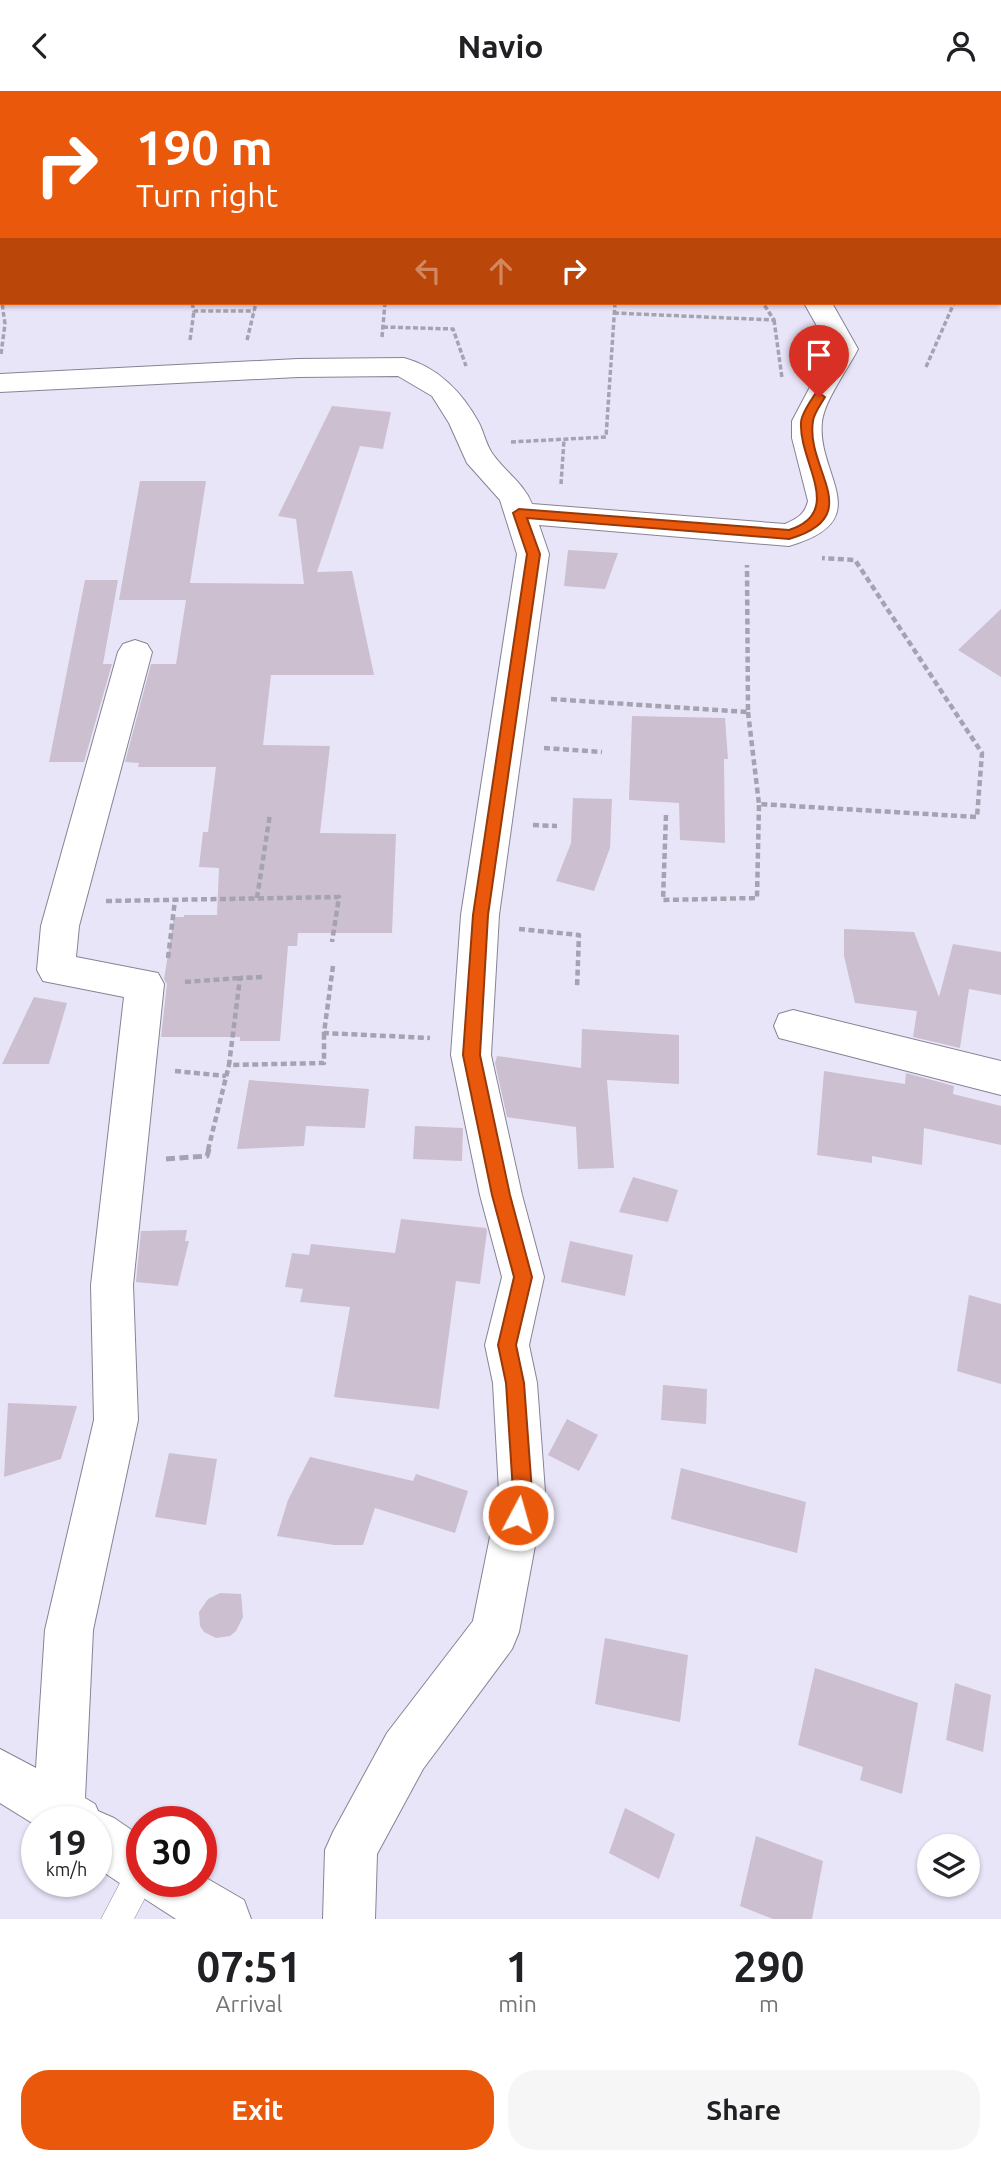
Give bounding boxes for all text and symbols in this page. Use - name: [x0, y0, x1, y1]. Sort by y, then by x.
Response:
- icon: back: [21, 27, 59, 65]
- icon: person: [942, 27, 980, 65]
- text: Navio: [457, 28, 544, 64]
- icon: right: [21, 119, 112, 210]
- text: 190 m: [136, 119, 273, 174]
- text: Turn right: [136, 177, 278, 213]
- icon: left: [409, 252, 447, 290]
- icon: ahead: [482, 252, 520, 290]
- icon: right: [555, 252, 593, 290]
- pin: [789, 325, 849, 397]
- icon: arrive: [800, 336, 838, 374]
- position arrow: [481, 1478, 555, 1552]
- speed limit sign: 30: [126, 1806, 217, 1897]
- text: 19: [47, 1822, 86, 1862]
- map controls: [917, 1834, 980, 1897]
- button: layers: [917, 1834, 980, 1897]
- text: km/h: [46, 1859, 87, 1879]
- text: 07:51: [197, 1943, 302, 1990]
- text: 1: [506, 1943, 529, 1990]
- text: 290: [733, 1943, 804, 1990]
- text: Arrival: [216, 1991, 283, 2016]
- text: min: [498, 1991, 537, 2016]
- text: m: [759, 1991, 779, 2016]
- button: Exit: [21, 2070, 494, 2150]
- button: Share: [508, 2070, 980, 2150]

